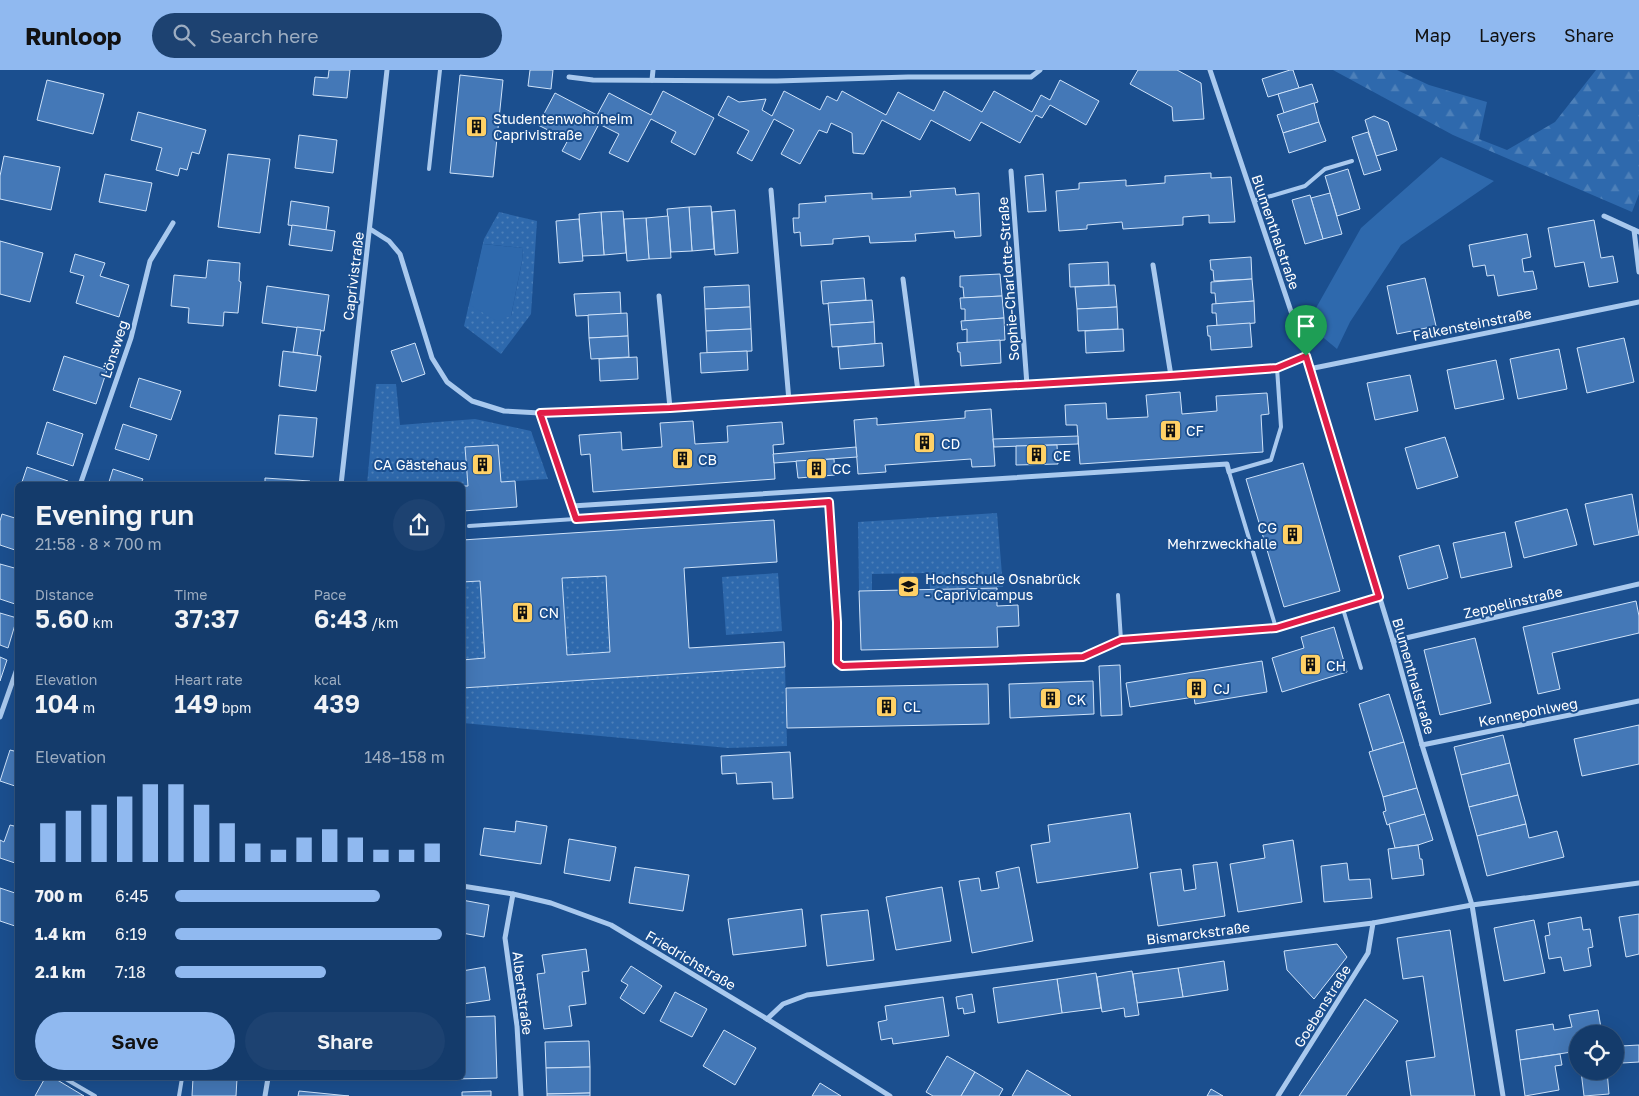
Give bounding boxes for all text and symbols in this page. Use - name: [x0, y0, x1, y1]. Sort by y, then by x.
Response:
- search box: [152, 13, 502, 58]
- text: Runloop: [25, 21, 122, 50]
- icon: search: [170, 21, 198, 49]
- text: Search here: [210, 24, 318, 47]
- text: Map: [1414, 24, 1451, 46]
- text: Layers: [1479, 24, 1536, 46]
- text: Share: [1564, 24, 1614, 46]
- place label: Studentenwohnheim Caprivistraße: [493, 110, 633, 143]
- building icon: Studentenwohnheim Caprivistraße: [465, 114, 489, 138]
- street label: Blumenthalstraße: [1248, 172, 1304, 292]
- street label: Sophie-Charlotte-Straße: [994, 196, 1022, 362]
- street label: Caprivistraße: [339, 231, 367, 321]
- street label: Falkensteinstraße: [1411, 304, 1533, 344]
- pin: [1285, 305, 1327, 356]
- icon: arrive: [1292, 312, 1320, 340]
- street label: Lönsweg: [97, 318, 131, 380]
- building icon: CF: [1158, 418, 1182, 442]
- place label: CF: [1186, 422, 1204, 439]
- building icon: CD: [913, 431, 937, 455]
- place label: CD: [941, 435, 960, 452]
- building icon: CE: [1025, 443, 1049, 467]
- building icon: CB: [670, 447, 694, 471]
- place label: CE: [1053, 447, 1071, 464]
- place label: CB: [698, 451, 717, 468]
- building icon: CA Gästehaus: [471, 452, 495, 476]
- place label: CA Gästehaus: [374, 456, 467, 473]
- building icon: CC: [804, 456, 828, 480]
- place label: CC: [832, 460, 851, 477]
- text: Evening run: [35, 498, 194, 531]
- button: share: [393, 499, 445, 551]
- place label: CG Mehrzweckhalle: [1167, 519, 1277, 552]
- building icon: CG Mehrzweckhalle: [1281, 523, 1305, 547]
- text: 21:58 · 8 × 700 m: [35, 534, 162, 554]
- place label: Hochschule Osnabrück - Caprivicampus: [925, 570, 1081, 603]
- school or university icon: Hochschule Osnabrück - Caprivicampus: [897, 574, 921, 598]
- street label: Zeppelinstraße: [1462, 582, 1564, 622]
- text: Distance: [35, 586, 94, 603]
- text: Time: [174, 586, 207, 603]
- text: Pace: [314, 586, 346, 603]
- building icon: CN: [511, 600, 535, 624]
- text: 5.60: [35, 603, 89, 634]
- text: 37:37: [174, 603, 239, 634]
- text: 6:43: [314, 603, 368, 634]
- place label: CN: [539, 604, 559, 621]
- text: km: [89, 614, 113, 631]
- text: /km: [368, 614, 398, 631]
- street label: Blumenthalstraße: [1389, 616, 1439, 736]
- building icon: CH: [1298, 653, 1322, 677]
- place label: CH: [1326, 657, 1346, 674]
- text: Elevation: [35, 671, 97, 688]
- text: Heart rate: [174, 671, 243, 688]
- text: kcal: [314, 671, 341, 688]
- building icon: CJ: [1185, 676, 1209, 700]
- place label: CJ: [1213, 680, 1230, 697]
- building icon: CK: [1039, 687, 1063, 711]
- text: 104: [35, 688, 79, 719]
- text: 149: [174, 688, 218, 719]
- text: 439: [314, 688, 360, 719]
- place label: CK: [1067, 691, 1087, 708]
- building icon: CL: [875, 694, 899, 718]
- street label: Kennepohlweg: [1477, 694, 1579, 730]
- place label: CL: [903, 698, 921, 715]
- text: m: [79, 699, 95, 716]
- text: bpm: [218, 699, 251, 716]
- text: Elevation: [35, 747, 106, 767]
- text: 148–158 m: [364, 747, 445, 767]
- text: 700 m: [35, 886, 83, 906]
- text: 6:45: [115, 886, 149, 906]
- street label: Bismarckstraße: [1145, 918, 1251, 948]
- text: 1.4 km: [35, 924, 86, 944]
- text: 6:19: [115, 924, 147, 944]
- street label: Friedrichstraße: [643, 926, 739, 994]
- street label: Albertstraße: [509, 950, 537, 1036]
- text: 2.1 km: [35, 962, 85, 982]
- text: 7:18: [115, 962, 146, 982]
- street label: Goebenstraße: [1290, 962, 1354, 1050]
- button: Save: [35, 1012, 235, 1070]
- button: Share: [245, 1012, 445, 1070]
- map controls: [1569, 1025, 1624, 1080]
- button: locate: [1569, 1025, 1624, 1080]

